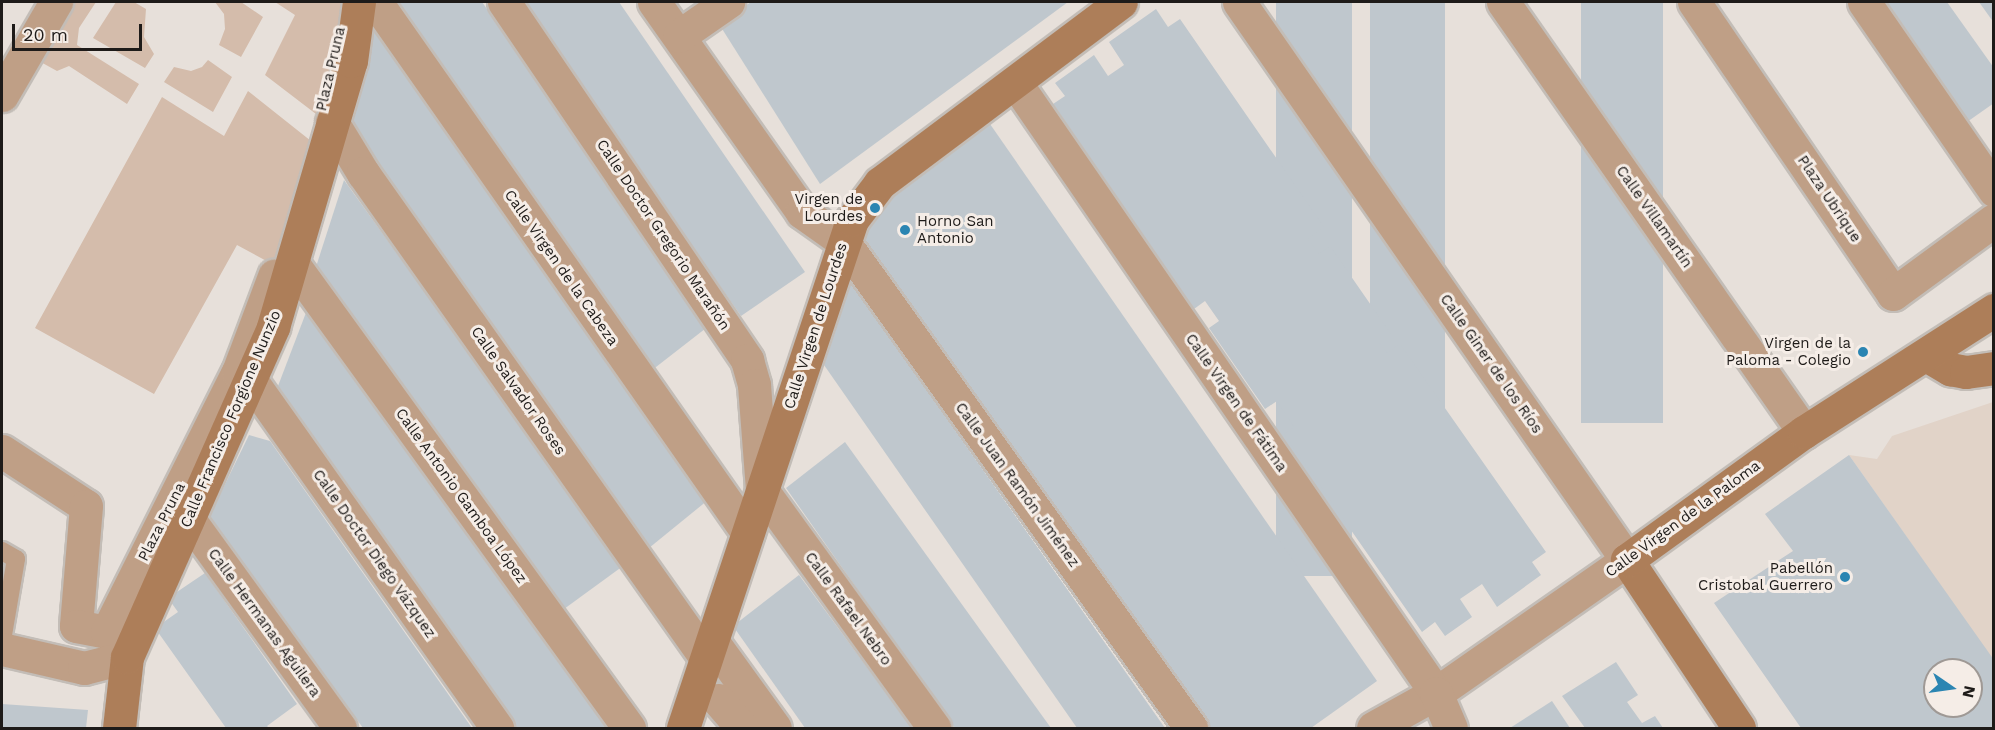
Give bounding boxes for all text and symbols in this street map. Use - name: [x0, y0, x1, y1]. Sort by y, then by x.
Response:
- scale bar: [15, 12, 146, 50]
- text: 20 m: [23, 24, 68, 45]
- street label: Plaza Pruna: [313, 25, 349, 113]
- street label: Calle Doctor Gregorio Marañón: [592, 136, 734, 334]
- street label: Plaza Ubrique: [1793, 152, 1865, 246]
- street label: Calle Villamartín: [1612, 162, 1696, 272]
- street label: Calle Virgen de la Cabeza: [500, 186, 622, 350]
- place label: Virgen de Lourdes: [794, 190, 863, 225]
- marker: Virgen de Lourdes: [868, 201, 882, 215]
- place label: Horno San Antonio: [917, 212, 994, 247]
- marker: Horno San Antonio: [898, 223, 912, 237]
- street label: Calle Virgen de Lourdes: [781, 240, 851, 412]
- street label: Calle Giner de los Ríos: [1436, 291, 1546, 437]
- street label: Calle Francisco Forgione Nunzio: [177, 308, 285, 530]
- street label: Calle Salvador Roses: [467, 323, 569, 459]
- street label: Calle Virgen de Fátima: [1181, 330, 1291, 476]
- place label: Virgen de la Paloma - Colegio: [1726, 334, 1851, 369]
- marker: Virgen de la Paloma - Colegio: [1856, 345, 1870, 359]
- street label: Calle Juan Ramón Jiménez: [951, 399, 1083, 571]
- street label: Calle Antonio Gamboa López: [391, 405, 531, 587]
- street label: Calle Virgen de la Paloma: [1602, 457, 1764, 581]
- street label: Calle Doctor Diego Vázquez: [309, 466, 439, 642]
- street label: Plaza Pruna: [134, 480, 190, 564]
- street label: Calle Hermanas Aguilera: [204, 545, 324, 701]
- street label: Calle Rafael Nebro: [801, 549, 895, 669]
- place label: Pabellón Cristobal Guerrero: [1698, 559, 1833, 594]
- marker: Pabellón Cristobal Guerrero: [1838, 570, 1852, 584]
- north arrow: [1923, 658, 1983, 718]
- text: N: [1958, 684, 1980, 700]

